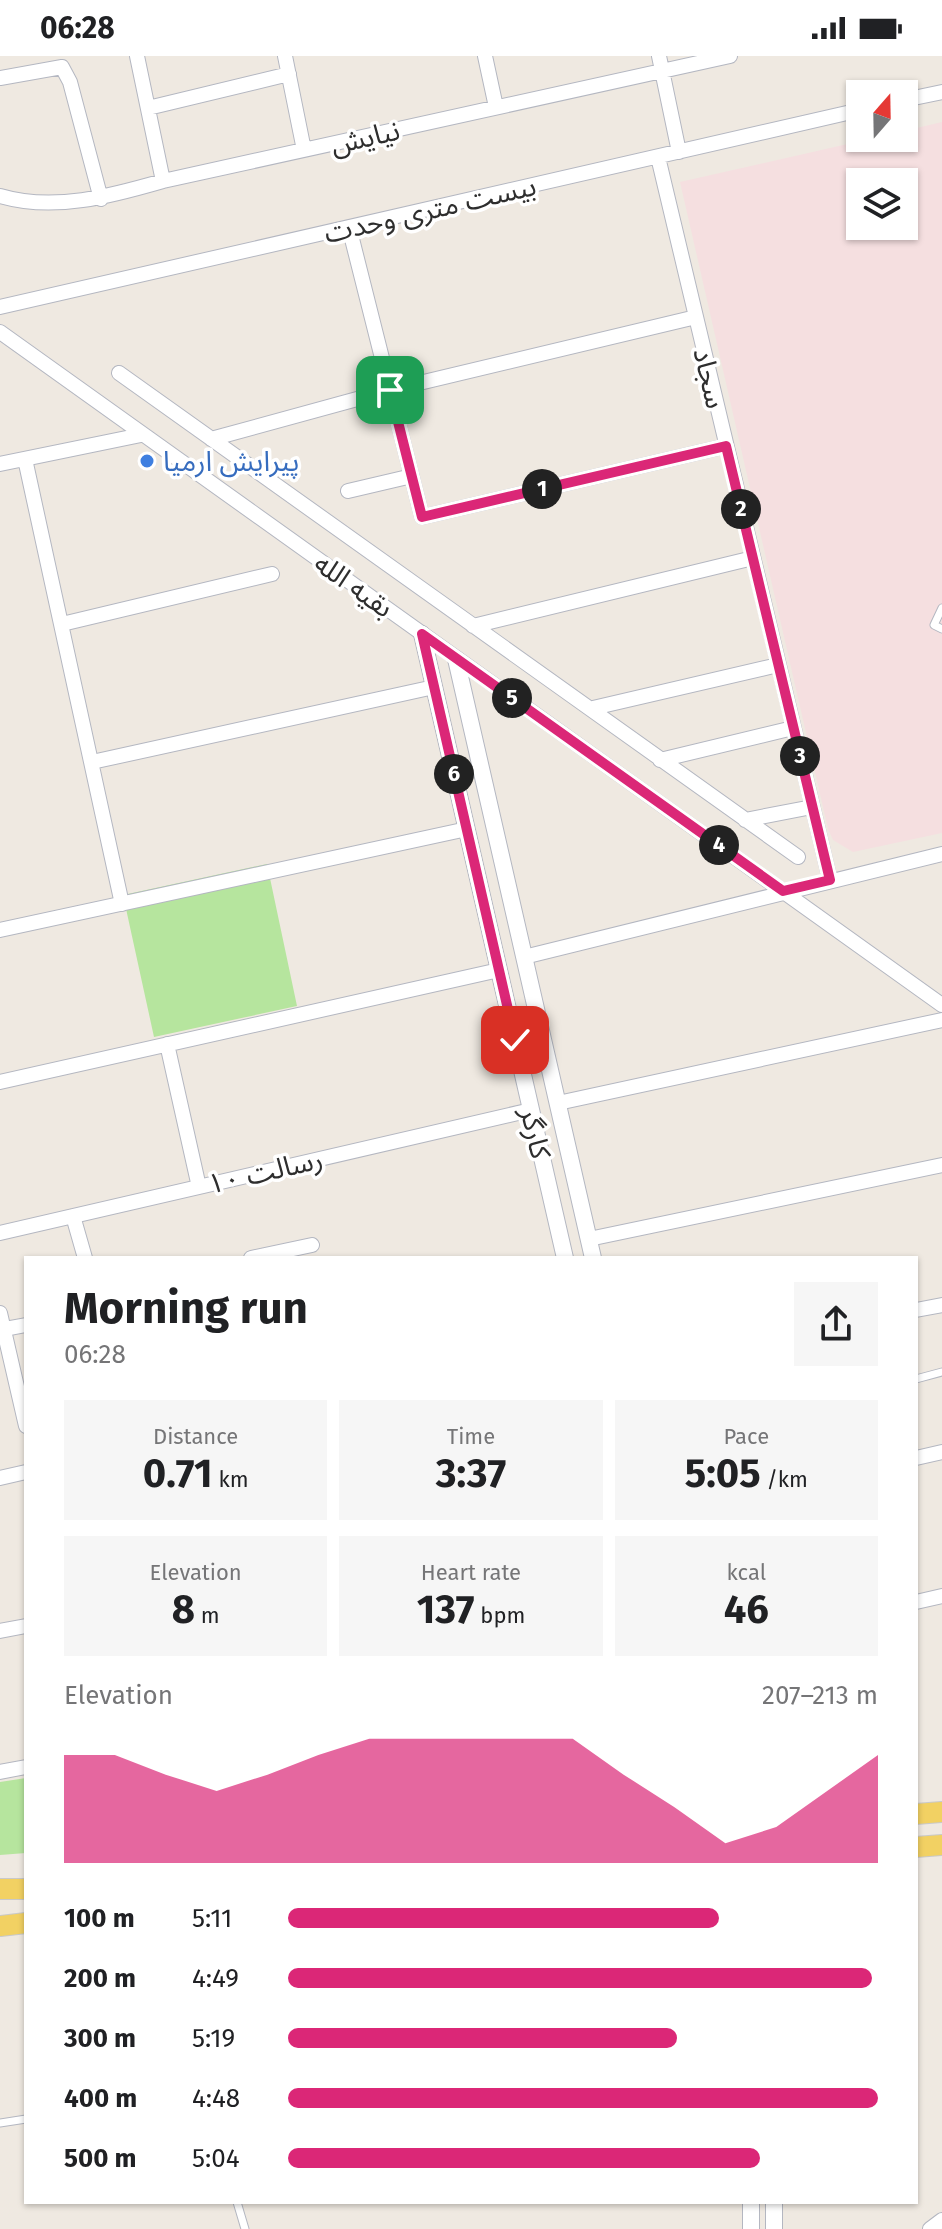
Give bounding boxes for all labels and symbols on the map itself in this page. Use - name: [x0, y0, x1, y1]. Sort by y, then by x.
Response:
- north arrow: [846, 80, 918, 152]
- street label: نیایش: [327, 114, 403, 161]
- street label: بیست متری وحدت: [321, 169, 539, 250]
- street label: سجاد: [687, 345, 732, 412]
- pin: [356, 356, 424, 424]
- place label: پیرایش ارمیا: [163, 445, 299, 479]
- marker: پیرایش ارمیا: [138, 452, 156, 470]
- pin: 1: [522, 469, 562, 509]
- pin: 2: [721, 489, 761, 529]
- street label: بقیه الله: [308, 546, 400, 624]
- pin: 5: [492, 678, 532, 718]
- pin: 3: [780, 736, 820, 776]
- pin: 6: [434, 754, 474, 794]
- pin: 4: [699, 825, 739, 865]
- pin: [481, 1006, 549, 1074]
- street label: کارگر: [513, 1103, 557, 1162]
- street label: رسالت ۱۰: [204, 1142, 326, 1201]

